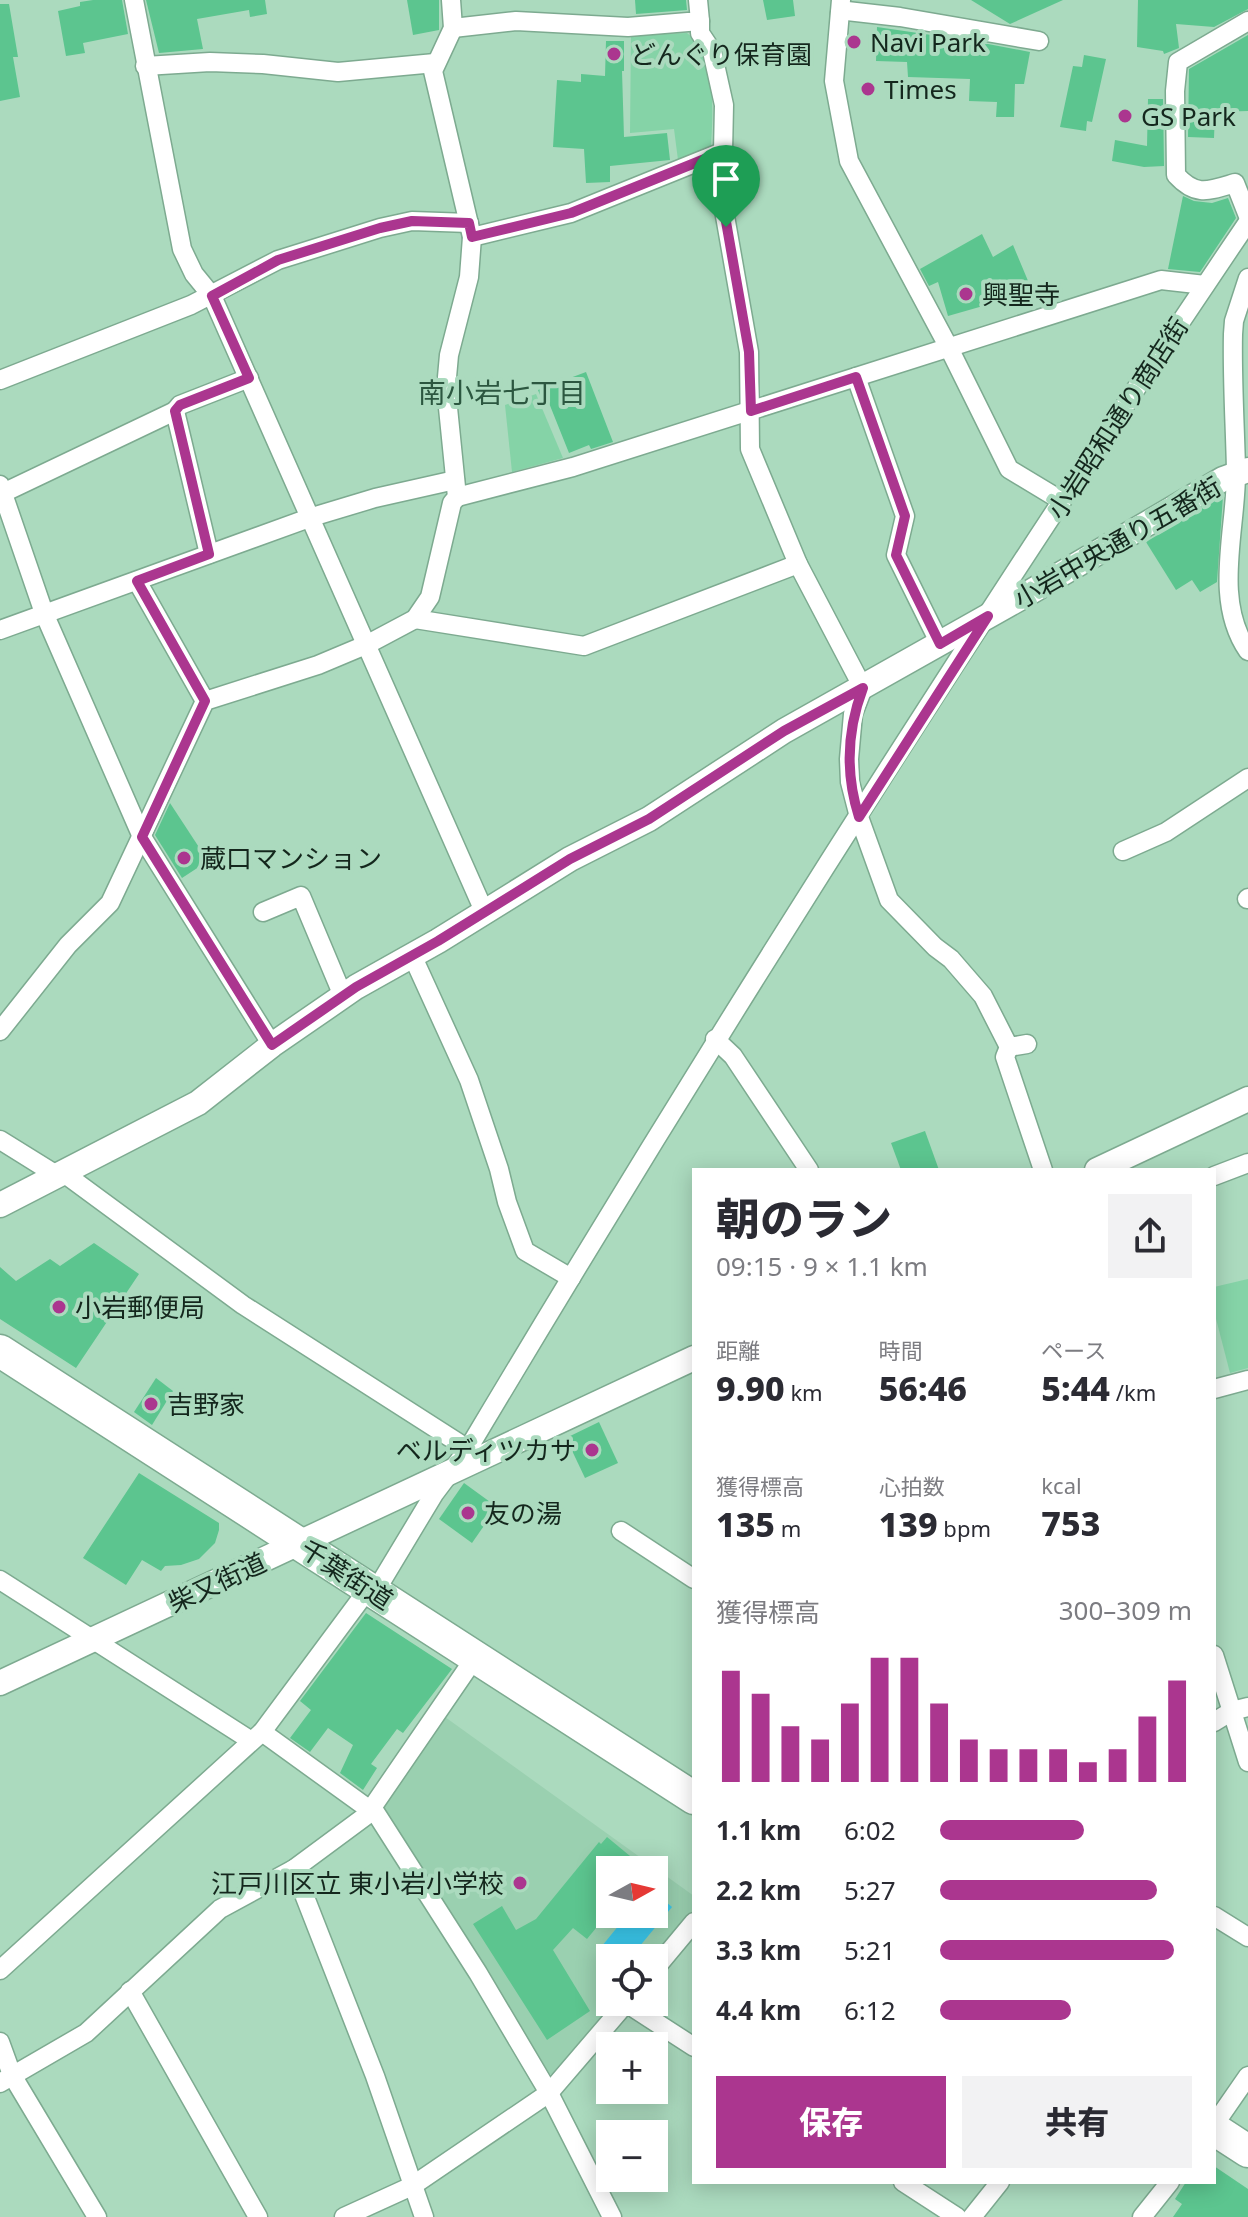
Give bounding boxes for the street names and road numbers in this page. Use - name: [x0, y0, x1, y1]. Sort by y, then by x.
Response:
- street label: 小岩昭和通り商店街: [1038, 310, 1196, 526]
- street label: 小岩中央通り五番街: [1007, 468, 1227, 616]
- street label: 千葉街道: [294, 1531, 400, 1617]
- street label: 柴又街道: [162, 1544, 272, 1620]

